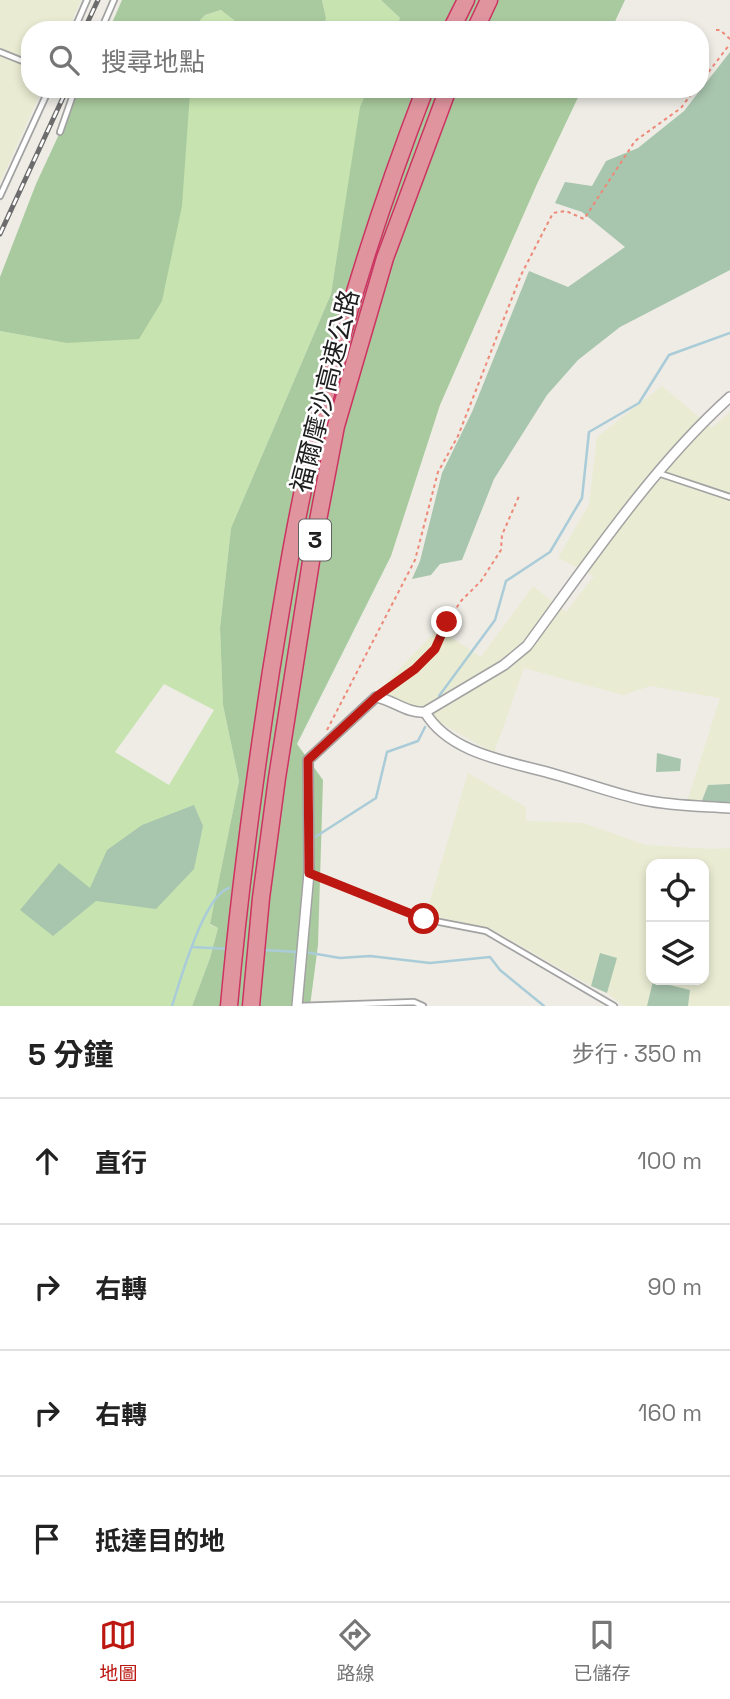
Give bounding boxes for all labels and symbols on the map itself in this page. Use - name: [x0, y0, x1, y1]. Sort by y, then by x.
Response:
- street label: 福爾摩沙高速公路: [283, 286, 367, 496]
- road number: 3: [299, 520, 331, 560]
- route end: [431, 606, 462, 637]
- route start: [408, 903, 439, 934]

